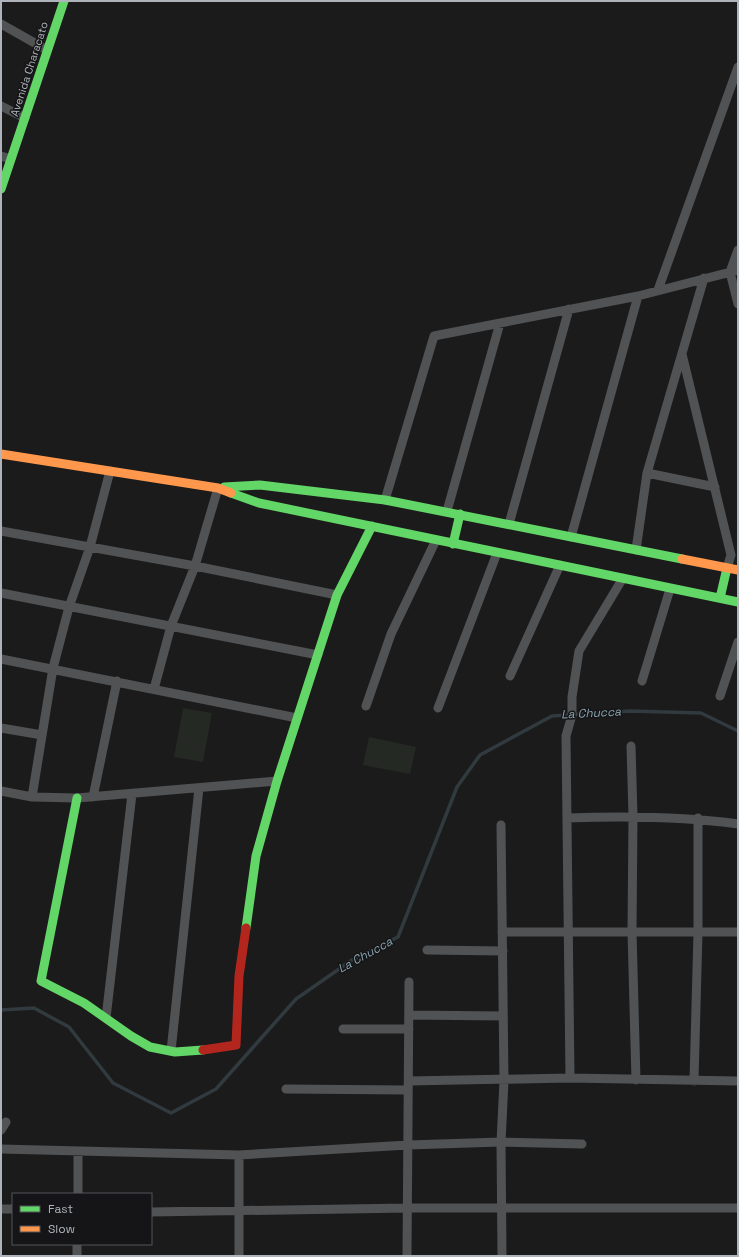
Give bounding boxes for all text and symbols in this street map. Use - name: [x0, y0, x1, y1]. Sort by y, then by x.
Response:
- street label: Avenida Characato: [7, 20, 51, 118]
- water label: La Chucca: [561, 703, 622, 723]
- water label: La Chucca: [335, 933, 395, 977]
- legend: [12, 1193, 152, 1245]
- text: Fast: [48, 1201, 73, 1217]
- text: Slow: [48, 1221, 75, 1237]

